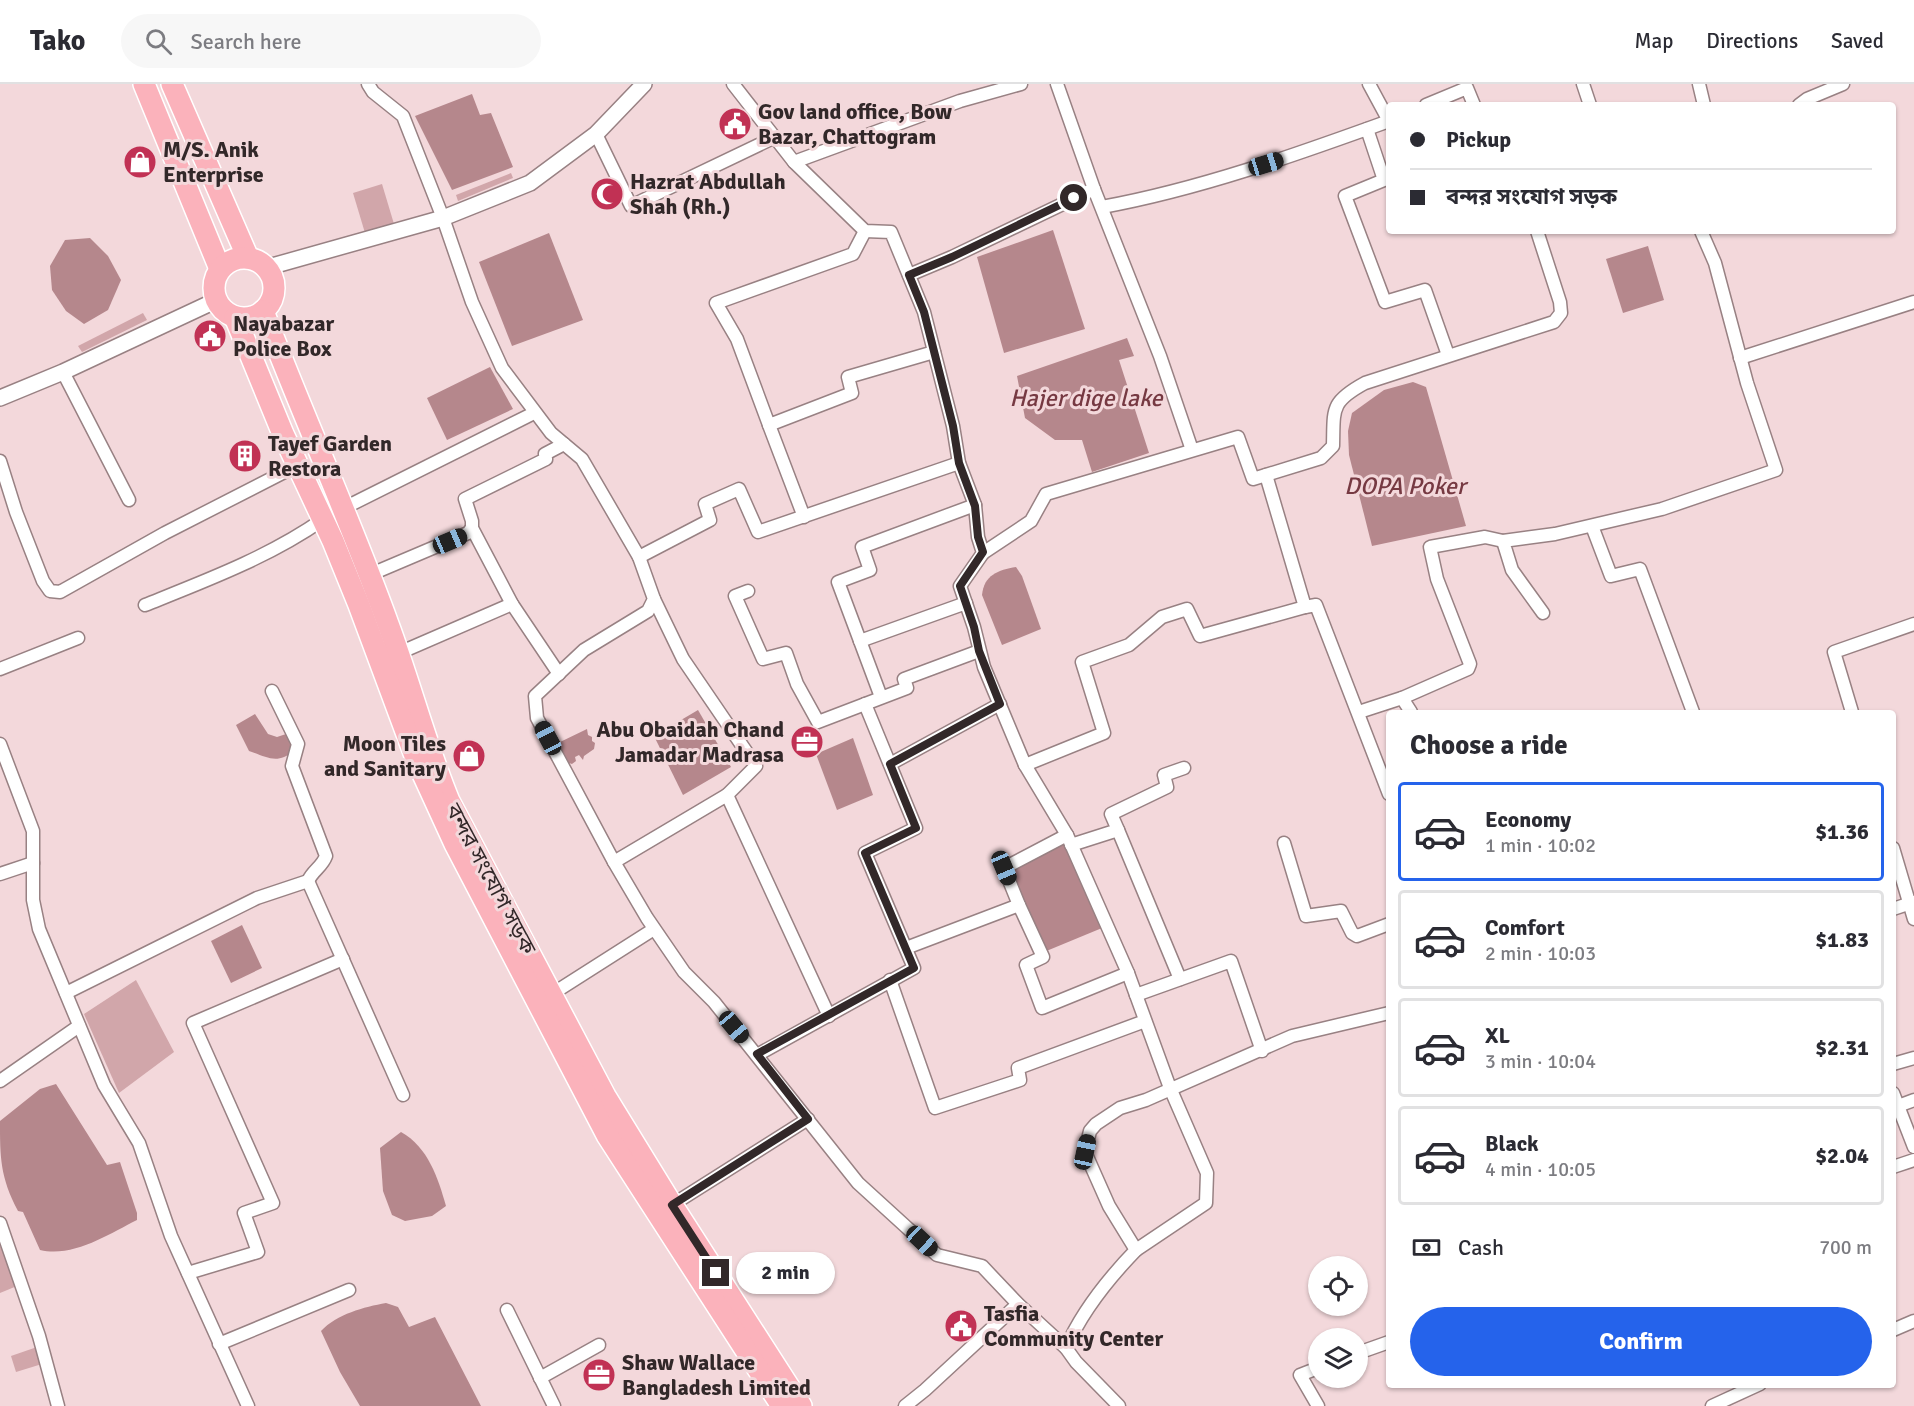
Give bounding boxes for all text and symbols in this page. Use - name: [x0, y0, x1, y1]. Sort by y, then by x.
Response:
- search box: [121, 14, 541, 68]
- text: Tako: [30, 24, 85, 58]
- icon: search: [142, 25, 175, 58]
- text: Search here: [190, 28, 301, 55]
- text: Map: [1635, 28, 1673, 54]
- text: Directions: [1706, 28, 1798, 54]
- text: Saved: [1831, 28, 1884, 54]
- place label: Gov land office, Bow Bazar, Chattogram: [758, 98, 952, 150]
- public building icon: Gov land office, Bow Bazar, Chattogram: [717, 106, 753, 142]
- text: Pickup: [1446, 126, 1511, 153]
- place label: M/S. Anik Enterprise: [163, 136, 264, 188]
- shop icon: M/S. Anik Enterprise: [122, 144, 158, 180]
- car: [1246, 150, 1286, 178]
- place label: Hazrat Abdullah Shah (Rh.): [630, 168, 786, 220]
- mosque icon: Hazrat Abdullah Shah (Rh.): [589, 176, 625, 212]
- text: বন্দর সংযোগ সড়ক: [1446, 183, 1617, 210]
- route start: [1060, 184, 1087, 211]
- place label: Nayabazar Police Box: [233, 310, 334, 362]
- public building icon: Nayabazar Police Box: [192, 318, 228, 354]
- water label: Hajer dige lake: [1009, 383, 1164, 413]
- place label: Tayef Garden Restora: [268, 430, 392, 482]
- building icon: Tayef Garden Restora: [227, 438, 263, 474]
- water label: DOPA Poker: [1344, 471, 1469, 501]
- car: [430, 526, 470, 556]
- place label: Abu Obaidah Chand Jamadar Madrasa: [596, 716, 784, 768]
- car: [532, 718, 564, 758]
- office icon: Abu Obaidah Chand Jamadar Madrasa: [789, 724, 825, 760]
- text: Choose a ride: [1410, 729, 1568, 762]
- place label: Moon Tiles and Sanitary: [324, 730, 446, 782]
- shop icon: Moon Tiles and Sanitary: [451, 738, 487, 774]
- street label: বন্দর সংযোগ সড়ক: [439, 798, 542, 959]
- icon: car: [1413, 805, 1467, 859]
- text: Economy: [1485, 806, 1571, 833]
- text: $1.36: [1815, 818, 1869, 845]
- text: 1 min · 10:02: [1485, 833, 1596, 858]
- car: [989, 848, 1019, 888]
- icon: car: [1413, 913, 1467, 967]
- text: Comfort: [1485, 914, 1565, 941]
- text: $1.83: [1815, 926, 1869, 953]
- text: 2 min · 10:03: [1485, 941, 1596, 966]
- car: [716, 1007, 752, 1047]
- icon: car: [1413, 1021, 1467, 1075]
- text: XL: [1485, 1022, 1510, 1049]
- text: $2.31: [1815, 1034, 1869, 1061]
- text: 3 min · 10:04: [1485, 1049, 1596, 1074]
- icon: car: [1413, 1129, 1467, 1183]
- text: Black: [1485, 1130, 1539, 1157]
- car: [1072, 1133, 1098, 1171]
- text: $2.04: [1815, 1142, 1869, 1169]
- text: 4 min · 10:05: [1485, 1157, 1596, 1182]
- car: [903, 1222, 941, 1260]
- icon: cash: [1410, 1231, 1443, 1264]
- text: Cash: [1458, 1234, 1504, 1261]
- text: 700 m: [1819, 1235, 1872, 1260]
- callout: 2 min: [737, 1252, 836, 1294]
- map controls: [1308, 1256, 1368, 1388]
- button: locate: [1308, 1256, 1368, 1316]
- route end: [702, 1259, 729, 1286]
- text: 2 min: [761, 1260, 810, 1285]
- place label: Tasfia Community Center: [984, 1300, 1163, 1352]
- button: Confirm: [1410, 1307, 1872, 1376]
- public building icon: Tasfia Community Center: [943, 1308, 979, 1344]
- button: layers: [1308, 1328, 1368, 1388]
- place label: Shaw Wallace Bangladesh Limited: [622, 1349, 811, 1401]
- office icon: Shaw Wallace Bangladesh Limited: [581, 1357, 617, 1393]

